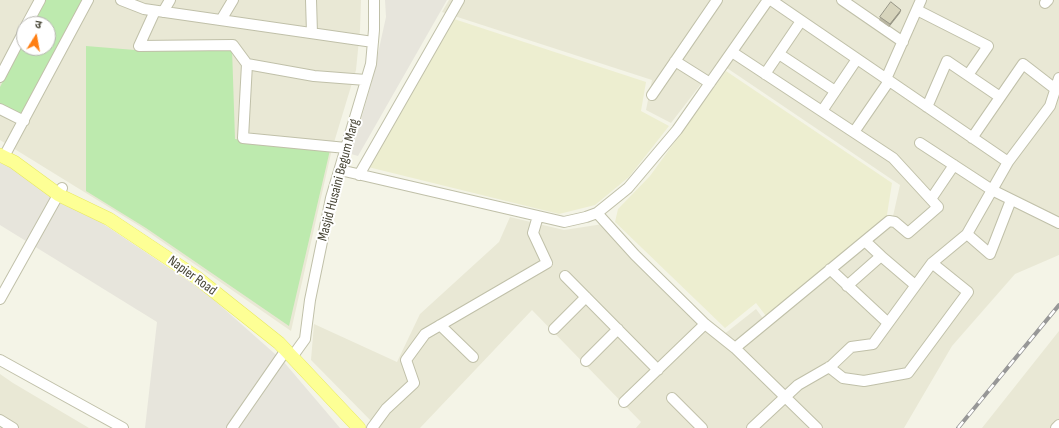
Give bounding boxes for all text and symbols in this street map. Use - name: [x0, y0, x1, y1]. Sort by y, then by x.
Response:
- north arrow: [16, 16, 56, 56]
- text: उ: [34, 18, 43, 32]
- street label: Masjid Husaini Begum Marg: [315, 117, 363, 243]
- street label: Napier Road: [164, 253, 220, 299]

